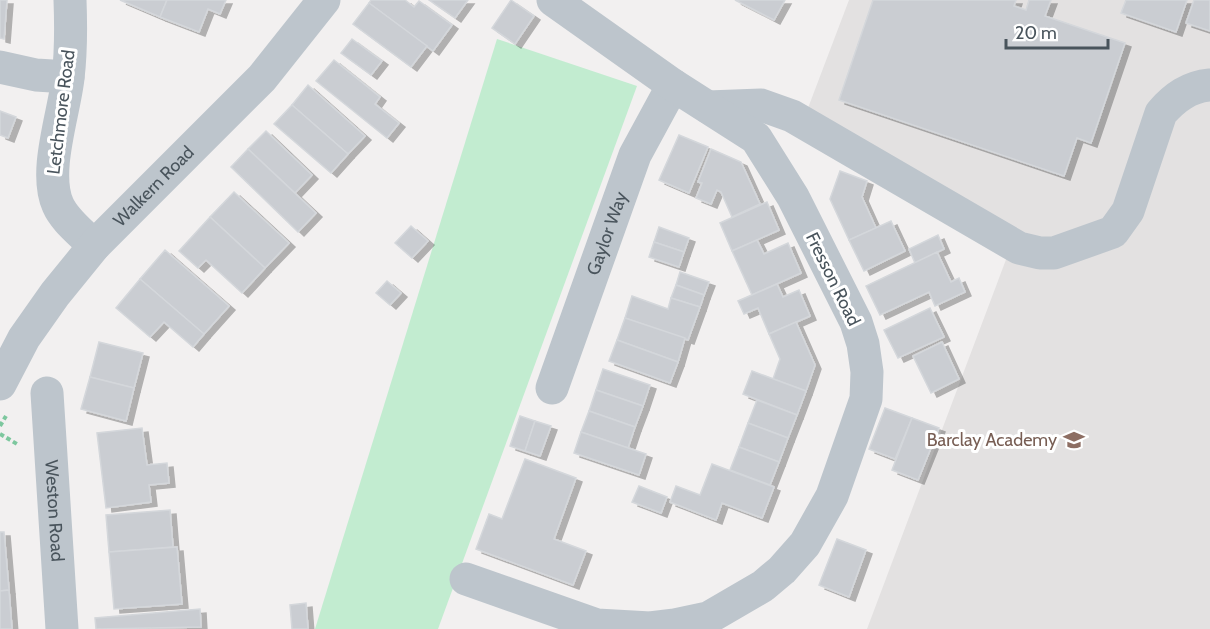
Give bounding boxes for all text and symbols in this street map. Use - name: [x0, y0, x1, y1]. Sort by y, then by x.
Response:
- scale bar: [1006, 12, 1108, 50]
- text: 20 m: [1015, 22, 1057, 44]
- street label: Letchmore Road: [42, 48, 80, 176]
- street label: Walkern Road: [109, 141, 199, 231]
- street label: Gaylor Way: [582, 189, 632, 278]
- street label: Fresson Road: [801, 229, 865, 329]
- school or university icon: Barclay Academy: [1062, 428, 1086, 452]
- place label: Barclay Academy: [927, 429, 1057, 451]
- street label: Weston Road: [40, 459, 69, 562]

